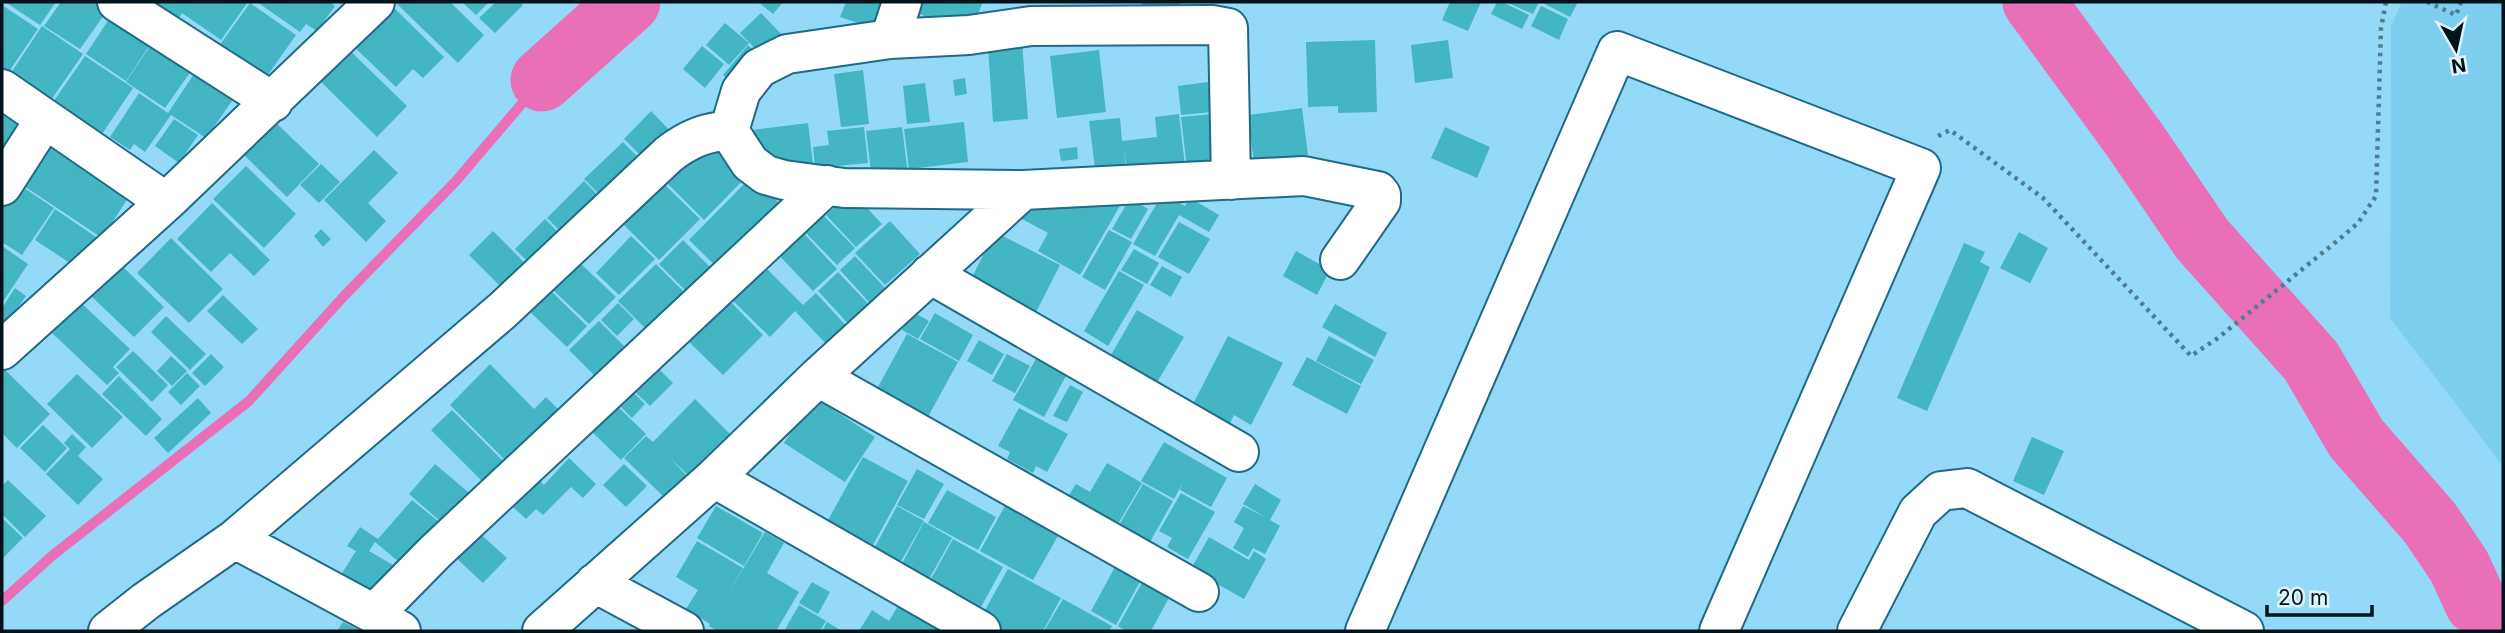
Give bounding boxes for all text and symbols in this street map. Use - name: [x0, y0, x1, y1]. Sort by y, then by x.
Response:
- north arrow: [2421, 14, 2491, 84]
- text: N: [2450, 53, 2468, 78]
- scale bar: [2267, 574, 2372, 618]
- text: 20 m: [2278, 585, 2328, 610]

